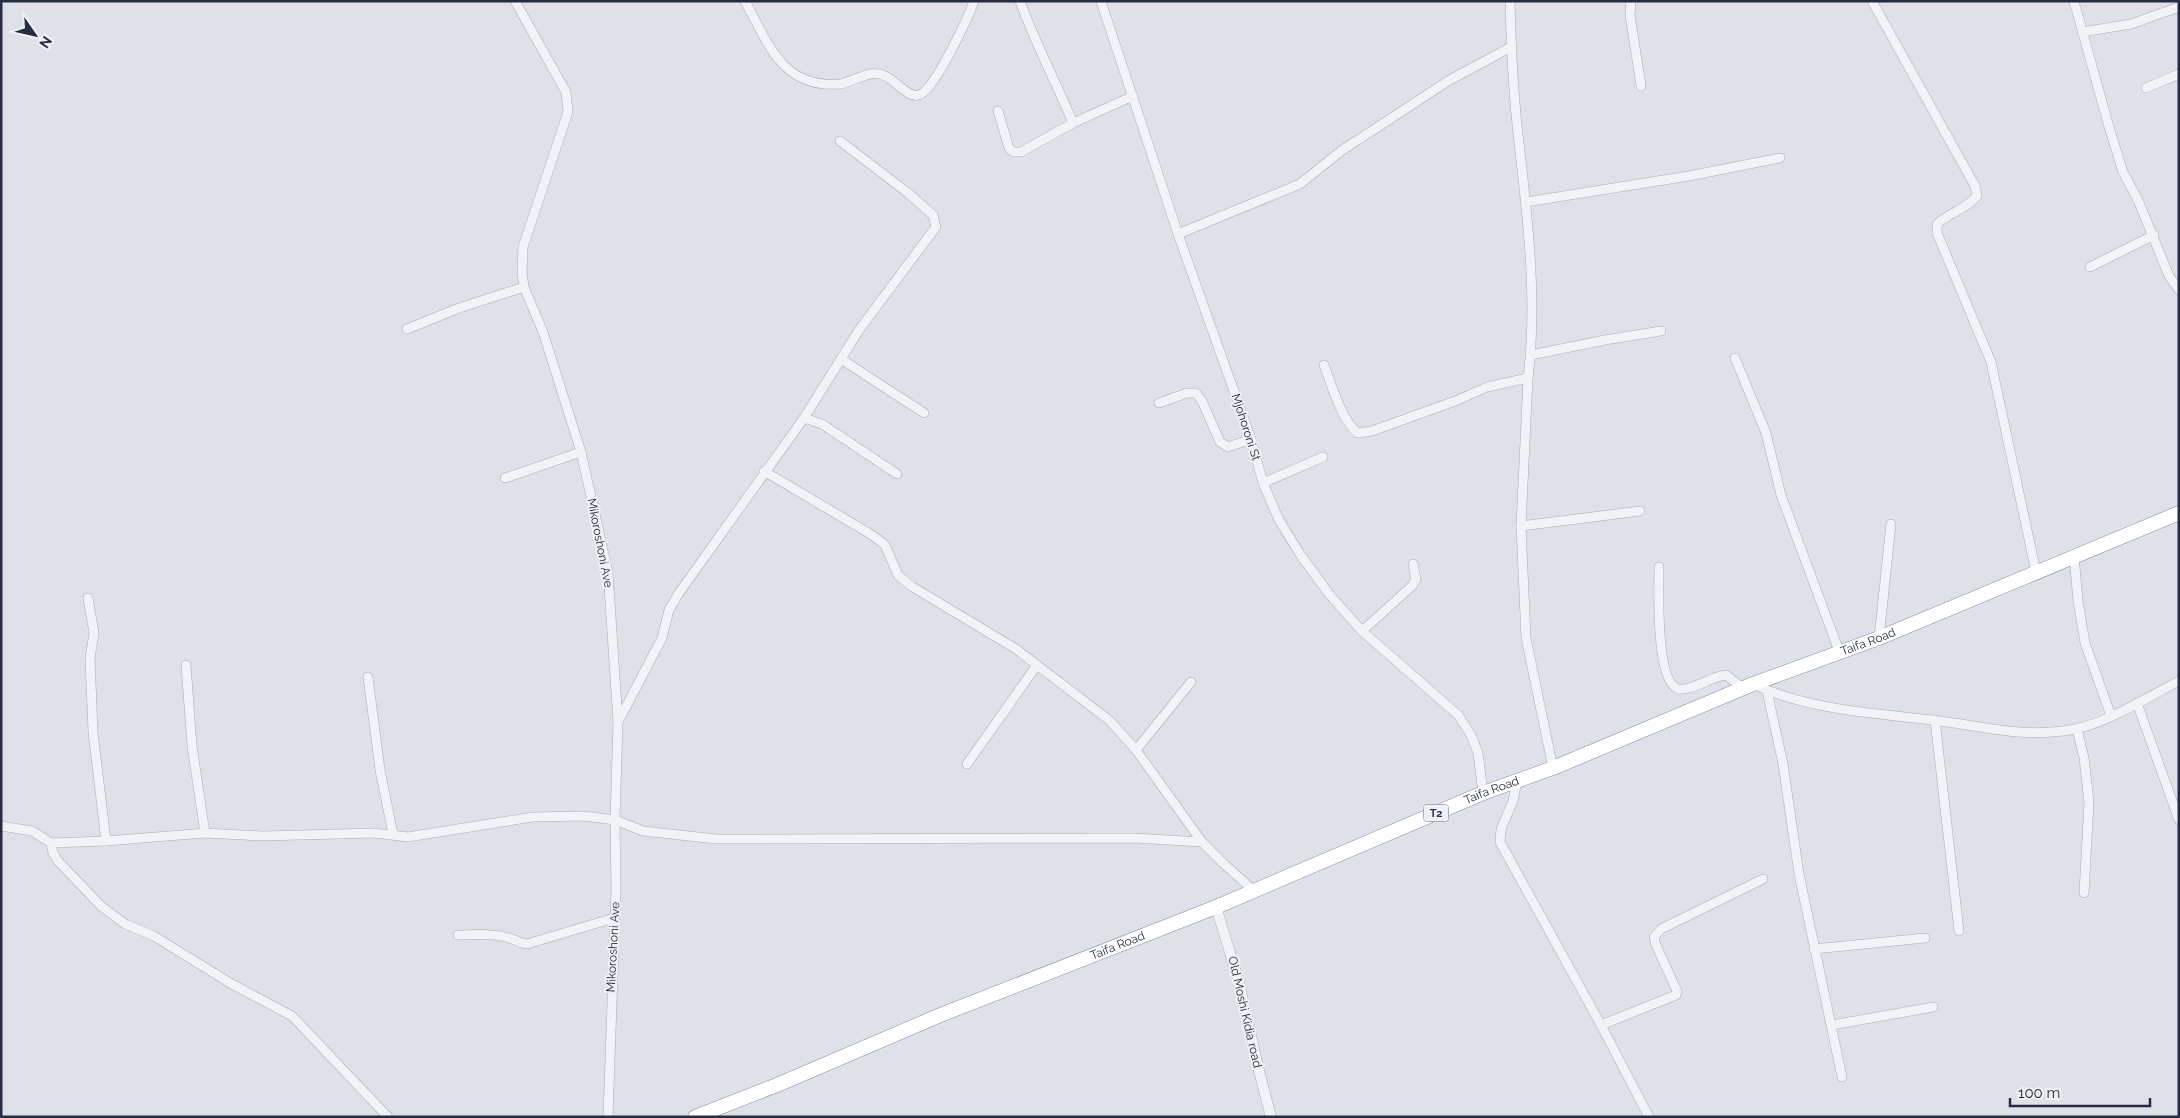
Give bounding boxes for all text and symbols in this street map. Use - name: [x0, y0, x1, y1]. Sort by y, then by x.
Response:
- north arrow: [10, 10, 60, 60]
- text: N: [36, 33, 55, 51]
- street label: Mjohoroni St: [1229, 392, 1263, 462]
- street label: Mikoroshoni Ave: [584, 497, 616, 589]
- street label: Taifa Road: [1839, 625, 1898, 658]
- street label: Taifa Road: [1462, 774, 1521, 807]
- road number: T2: [1424, 804, 1448, 821]
- street label: Mikoroshoni Ave: [604, 901, 622, 993]
- street label: Taifa Road: [1088, 929, 1147, 963]
- street label: Old Moshi Kidia road: [1225, 955, 1265, 1069]
- scale bar: [2010, 1076, 2150, 1108]
- text: 100 m: [2018, 1084, 2060, 1102]

